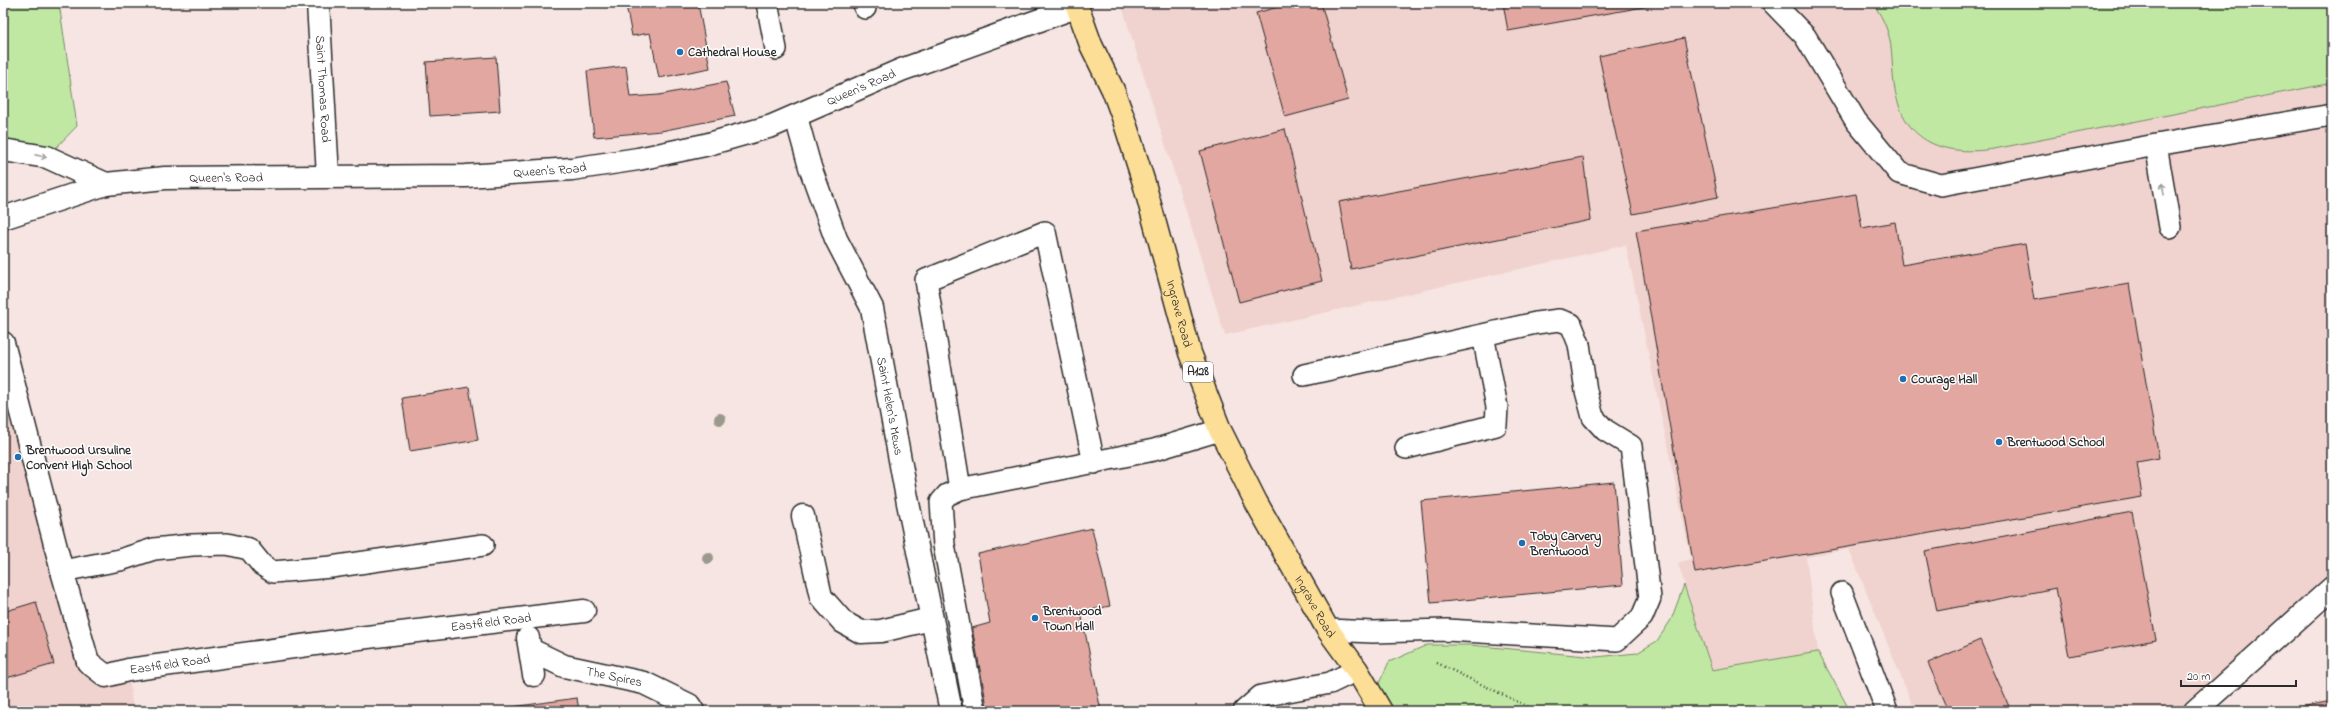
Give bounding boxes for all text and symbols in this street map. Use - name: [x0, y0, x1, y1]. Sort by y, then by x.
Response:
- street label: Saint Thomas Road: [310, 35, 336, 144]
- place label: Cathedral House: [688, 43, 778, 62]
- marker: Cathedral House: [675, 47, 685, 57]
- street label: Queen's Road: [824, 64, 899, 111]
- one-way arrow: [35, 152, 48, 160]
- street label: Queen's Road: [513, 157, 589, 182]
- street label: Queen's Road: [189, 168, 264, 187]
- one-way arrow: [2159, 183, 2167, 196]
- street label: Ingrave Road: [1161, 278, 1198, 350]
- street label: Saint Helen's Mews: [872, 355, 909, 457]
- road number: A128: [1183, 362, 1213, 382]
- place label: Courage Hall: [1911, 370, 1977, 391]
- marker: Courage Hall: [1898, 374, 1908, 384]
- place label: Brentwood School: [2006, 433, 2104, 452]
- marker: Brentwood School: [1994, 437, 2004, 447]
- place label: Brentwood Ursuline Convent High School: [25, 441, 132, 477]
- marker: Brentwood Ursuline Convent High School: [13, 452, 23, 462]
- place label: Toby Carvery Brentwood: [1529, 527, 1601, 561]
- marker: Toby Carvery Brentwood: [1517, 538, 1527, 548]
- street label: Ingrave Road: [1290, 572, 1341, 642]
- place label: Brentwood Town Hall: [1042, 602, 1102, 636]
- street label: Eastfield Road: [450, 608, 533, 636]
- marker: Brentwood Town Hall: [1030, 613, 1040, 623]
- street label: Eastfield Road: [128, 649, 212, 679]
- street label: The Spires: [584, 661, 644, 692]
- scale bar: [2181, 662, 2296, 688]
- text: 20 m: [2187, 668, 2210, 686]

